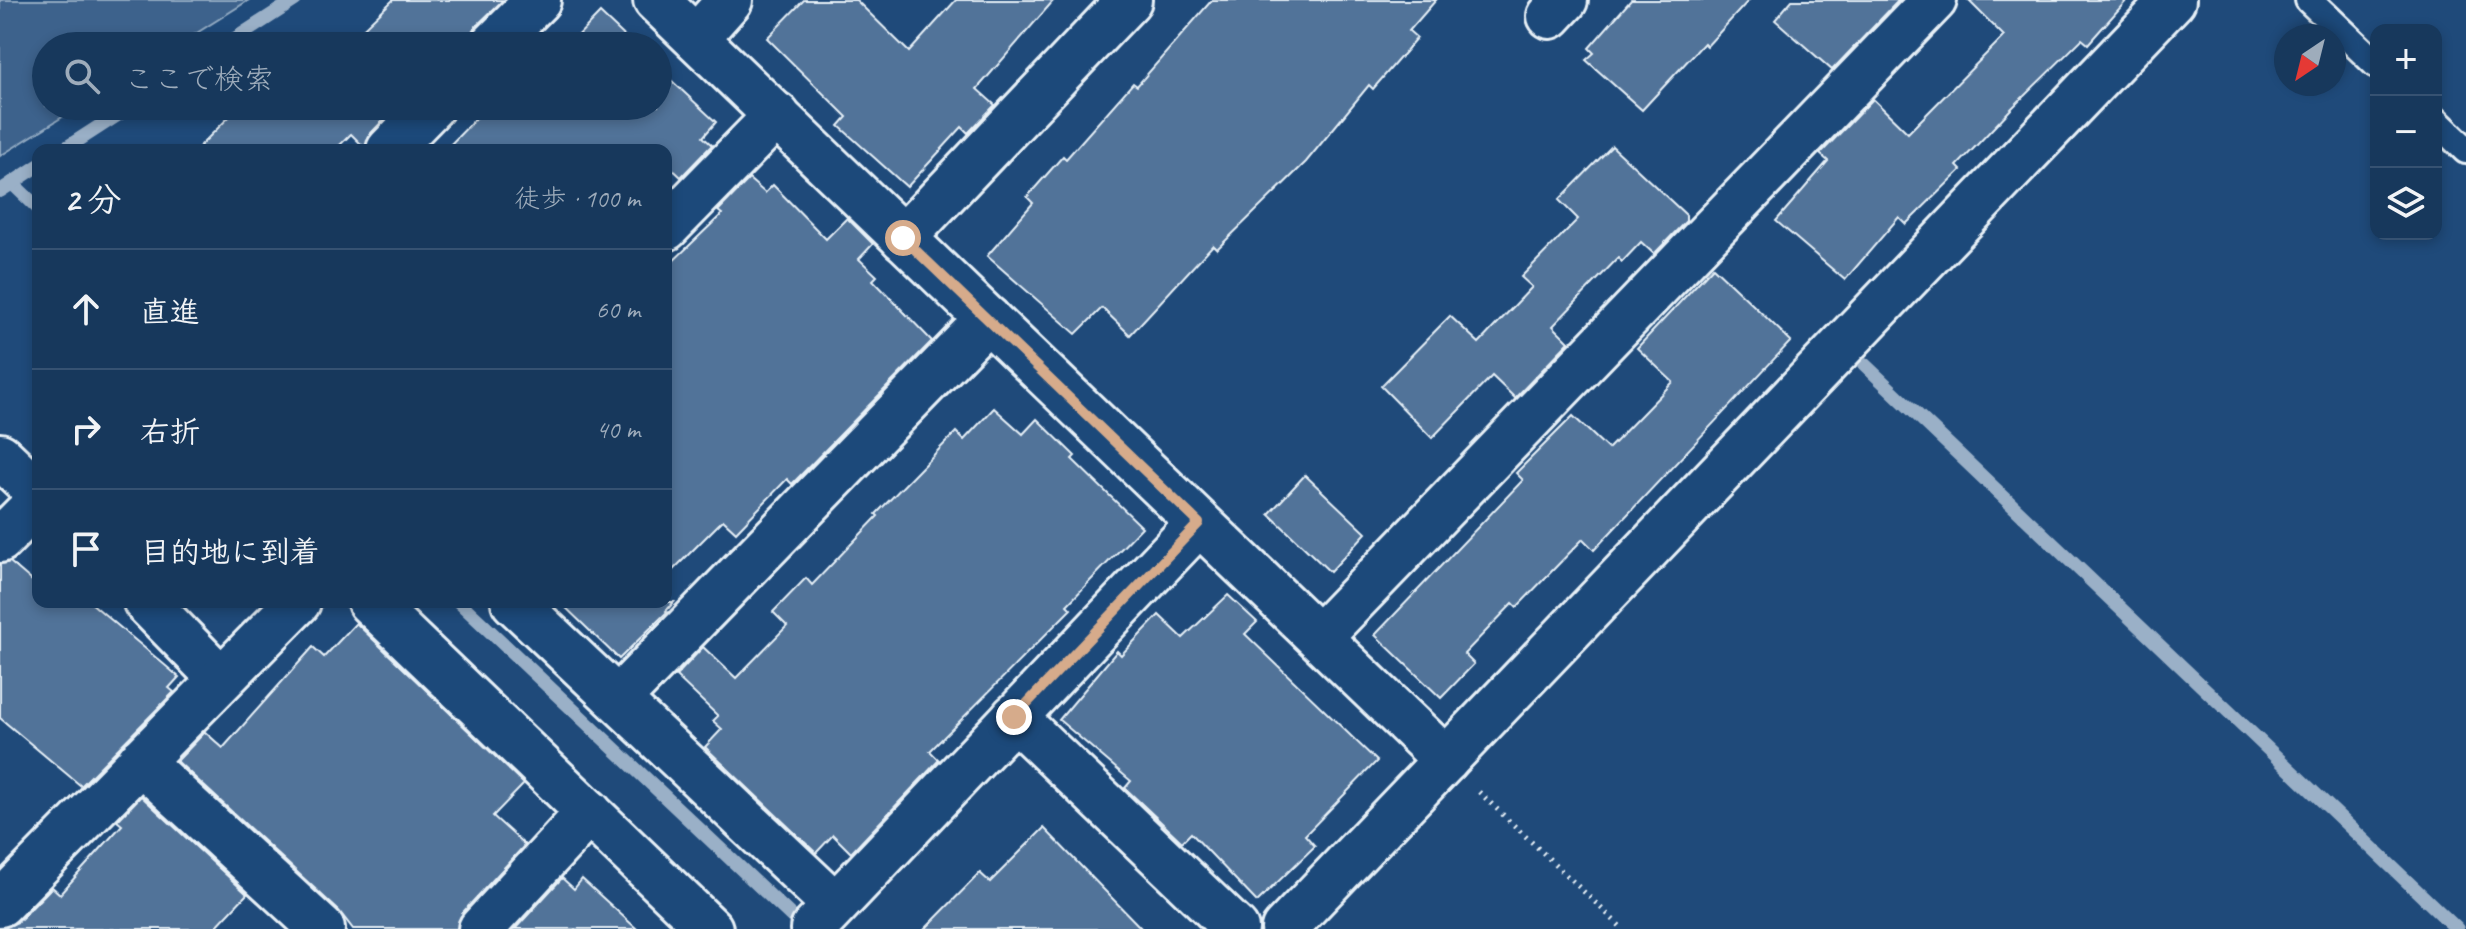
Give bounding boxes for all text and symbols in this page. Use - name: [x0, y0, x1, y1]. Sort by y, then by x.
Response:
- north arrow: [2274, 24, 2346, 96]
- map controls: [2370, 24, 2442, 240]
- button: +: [2370, 24, 2442, 96]
- search box: [32, 32, 672, 120]
- icon: search: [60, 54, 104, 98]
- text: ここで検索: [124, 60, 274, 98]
- button: −: [2370, 96, 2442, 168]
- button: layers: [2370, 168, 2442, 240]
- text: 2 分: [64, 178, 122, 221]
- text: 徒歩 · 100 m: [515, 182, 640, 215]
- route start: [885, 220, 921, 256]
- icon: ahead: [64, 287, 108, 331]
- text: 直進: [140, 293, 200, 331]
- text: 60 m: [596, 293, 640, 326]
- icon: right: [64, 407, 108, 451]
- text: 右折: [140, 413, 200, 451]
- text: 40 m: [596, 413, 640, 446]
- icon: arrive: [64, 527, 108, 571]
- text: 目的地に到着: [140, 533, 320, 571]
- route end: [996, 699, 1032, 735]

